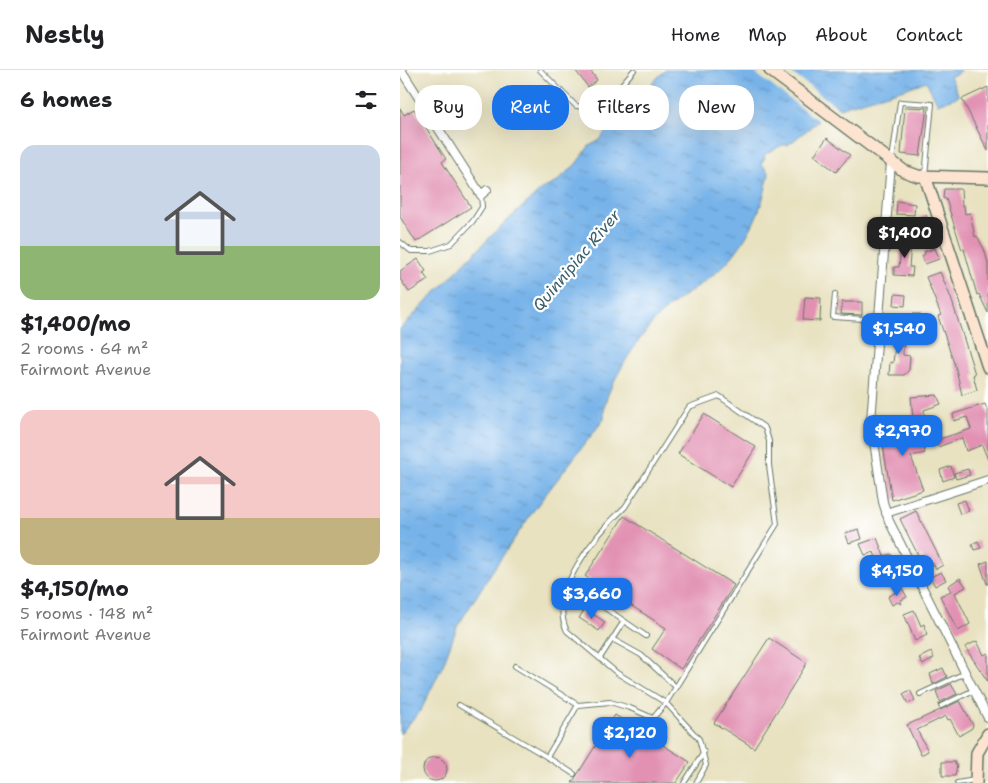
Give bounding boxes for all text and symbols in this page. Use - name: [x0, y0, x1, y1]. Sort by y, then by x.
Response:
- text: Nestly: [25, 19, 105, 51]
- text: Home: [671, 23, 720, 47]
- text: Map: [748, 23, 787, 47]
- text: About: [815, 23, 868, 47]
- text: Contact: [896, 23, 963, 47]
- chip: Buy: [415, 85, 482, 130]
- chip: Rent: [492, 85, 569, 130]
- chip: Filters: [579, 85, 669, 130]
- chip: New: [679, 85, 754, 130]
- text: 6 homes: [20, 86, 112, 114]
- icon: filters: [352, 86, 380, 114]
- icon: home: [155, 178, 245, 268]
- water label: Quinnipiac River: [528, 205, 625, 315]
- pin: $1,400: [864, 216, 946, 259]
- text: $1,400: [878, 222, 932, 243]
- text: $1,400/mo: [20, 310, 131, 338]
- pin: $1,540: [858, 312, 940, 355]
- text: $1,540: [872, 318, 926, 339]
- text: 2 rooms · 64 m²: [20, 338, 148, 359]
- text: Fairmont Avenue: [20, 359, 151, 380]
- pin: $2,970: [862, 414, 944, 457]
- text: $2,970: [874, 420, 932, 441]
- icon: home: [155, 443, 245, 533]
- pin: $4,150: [856, 554, 938, 597]
- text: $4,150: [871, 560, 923, 581]
- text: $4,150/mo: [20, 575, 129, 603]
- pin: $3,660: [551, 578, 633, 620]
- text: $3,660: [562, 583, 622, 604]
- text: 5 rooms · 148 m²: [20, 603, 153, 624]
- text: Fairmont Avenue: [20, 624, 151, 645]
- pin: $2,120: [589, 716, 671, 759]
- text: $2,120: [603, 722, 657, 743]

